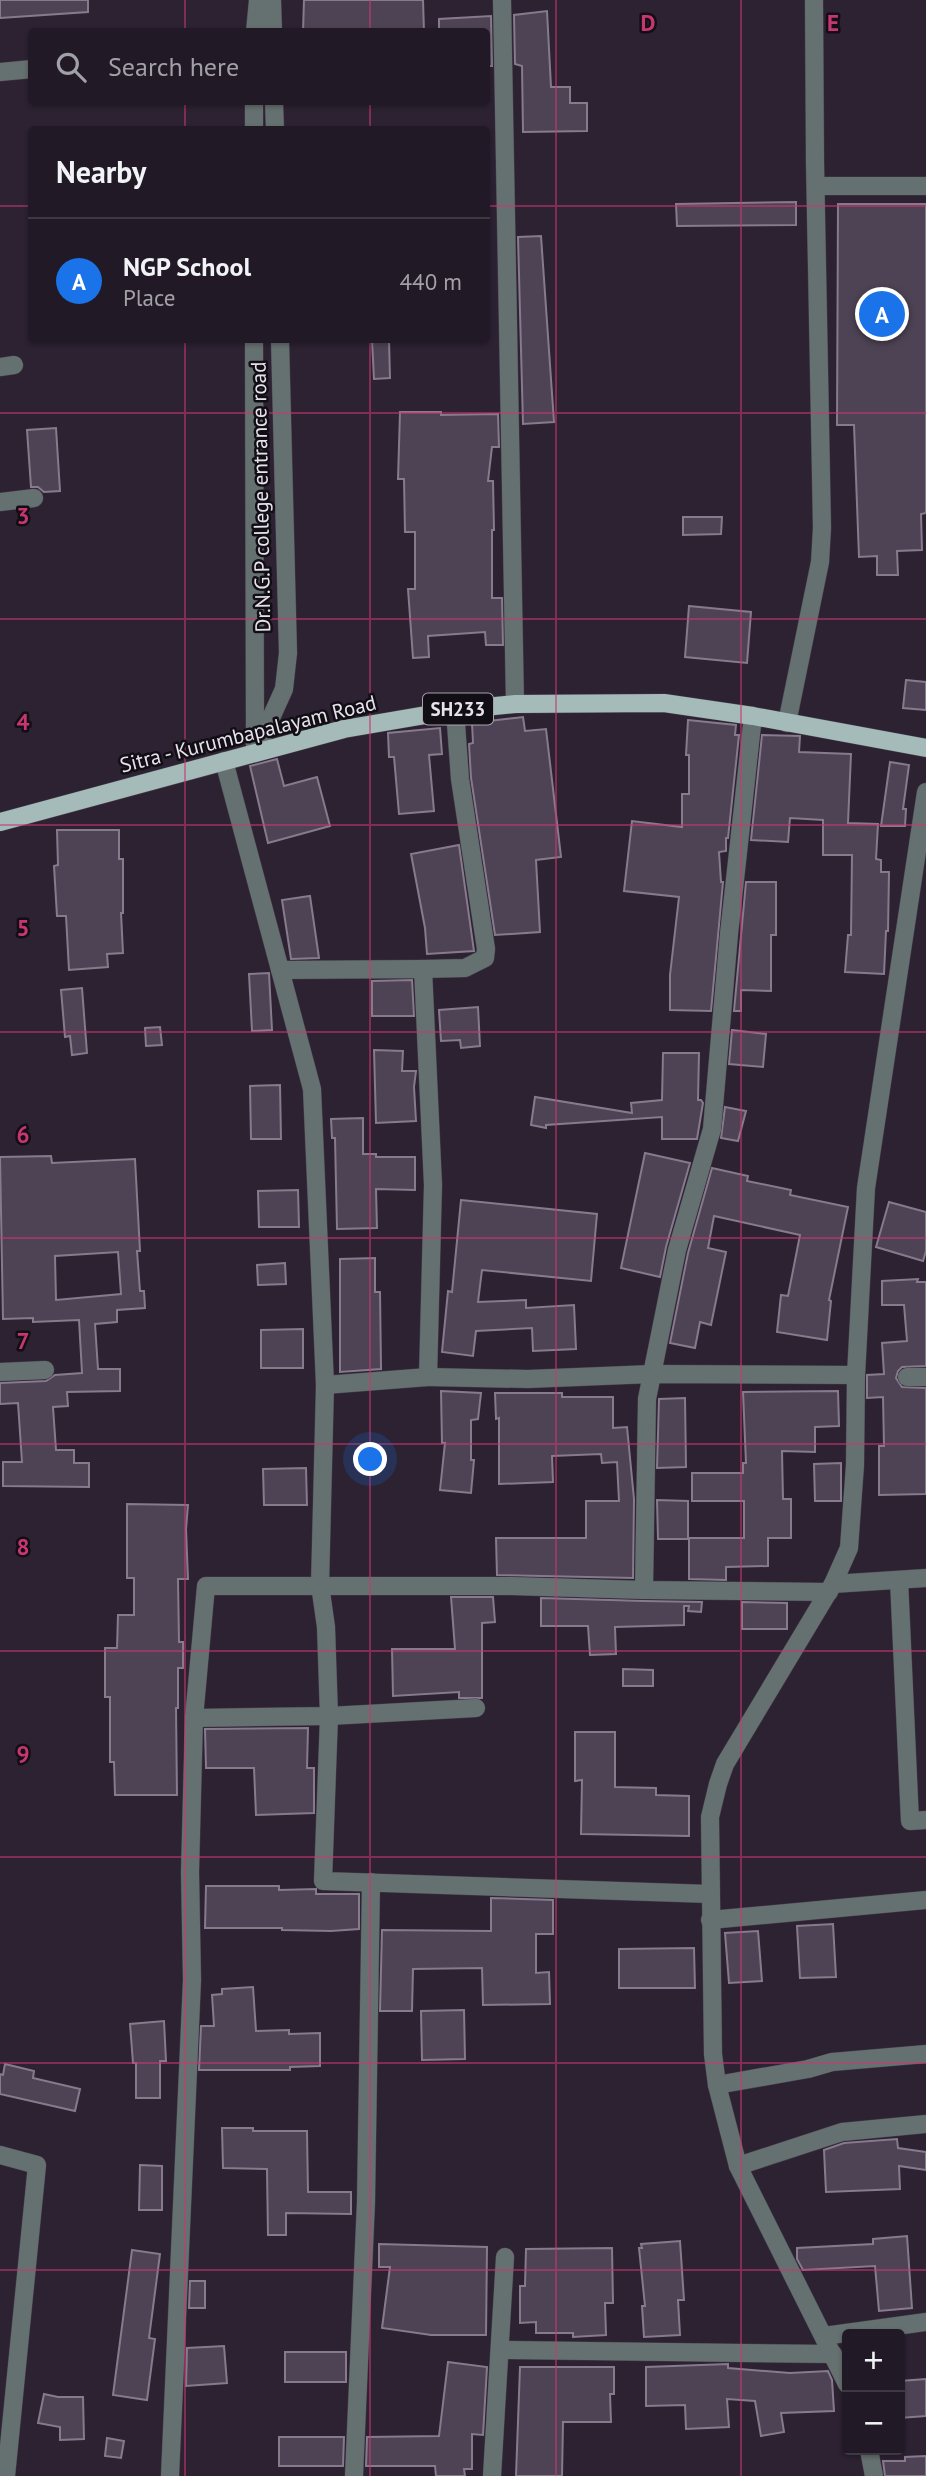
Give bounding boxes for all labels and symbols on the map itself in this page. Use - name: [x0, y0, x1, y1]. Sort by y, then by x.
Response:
- text: D: [641, 8, 655, 37]
- text: E: [827, 8, 839, 37]
- pin: A: [859, 288, 905, 340]
- street label: Dr.N.G.P college entrance road: [245, 361, 276, 633]
- text: 3: [16, 501, 30, 530]
- street label: Sitra - Kurumbapalayam Road: [117, 689, 379, 778]
- road number: SH233: [423, 694, 493, 724]
- text: 4: [16, 707, 30, 736]
- text: 5: [16, 913, 30, 942]
- text: 6: [16, 1120, 30, 1149]
- text: 7: [16, 1326, 30, 1355]
- your location: [353, 1442, 387, 1476]
- text: 8: [16, 1532, 30, 1561]
- text: 9: [16, 1739, 30, 1768]

